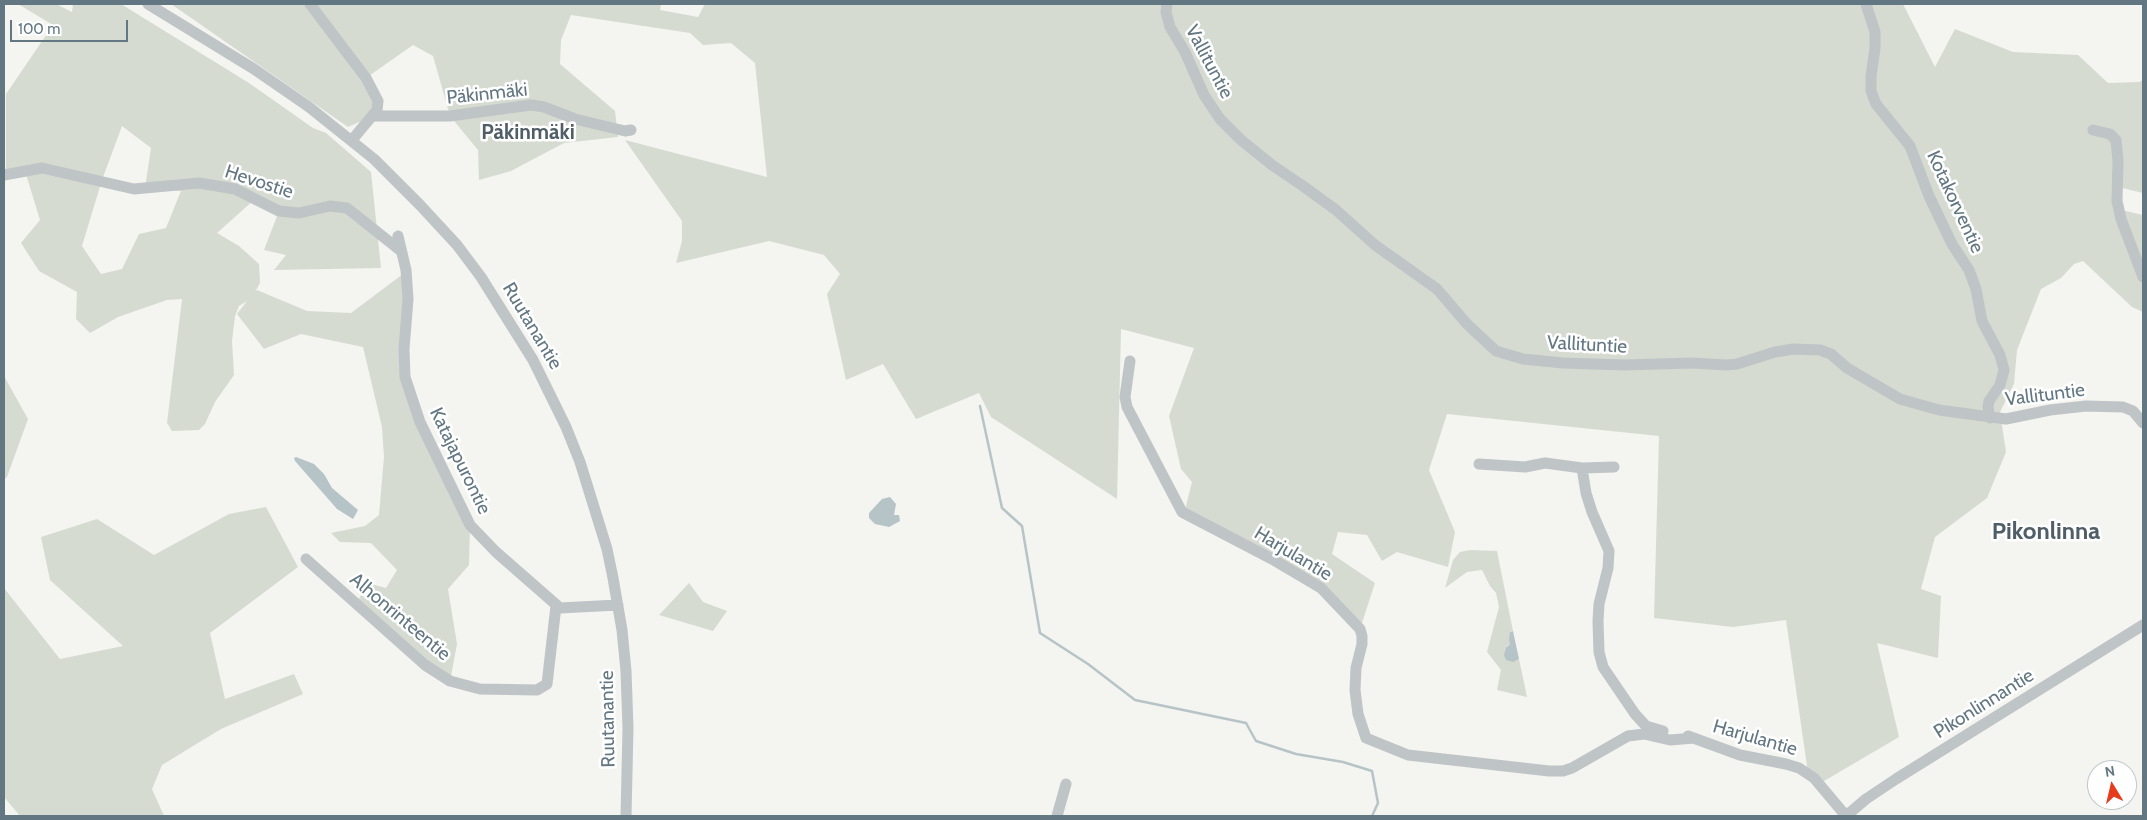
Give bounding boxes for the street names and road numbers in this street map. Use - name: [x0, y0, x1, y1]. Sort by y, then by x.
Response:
- street label: Vallituntie: [1180, 21, 1238, 103]
- street label: Päkinmäki: [445, 78, 529, 110]
- street label: Kotakorventie: [1921, 147, 1989, 257]
- street label: Hevostie: [222, 160, 296, 204]
- street label: Ruutanantie: [497, 279, 567, 373]
- street label: Vallituntie: [1546, 332, 1628, 358]
- street label: Vallituntie: [2004, 379, 2086, 411]
- street label: Katajapurontie: [424, 404, 496, 518]
- street label: Harjulantie: [1250, 522, 1336, 586]
- street label: Alhonrinteentie: [345, 568, 455, 666]
- street label: Pikonlinnantie: [1930, 664, 2038, 744]
- street label: Ruutanantie: [596, 670, 620, 768]
- street label: Harjulantie: [1710, 715, 1800, 761]

